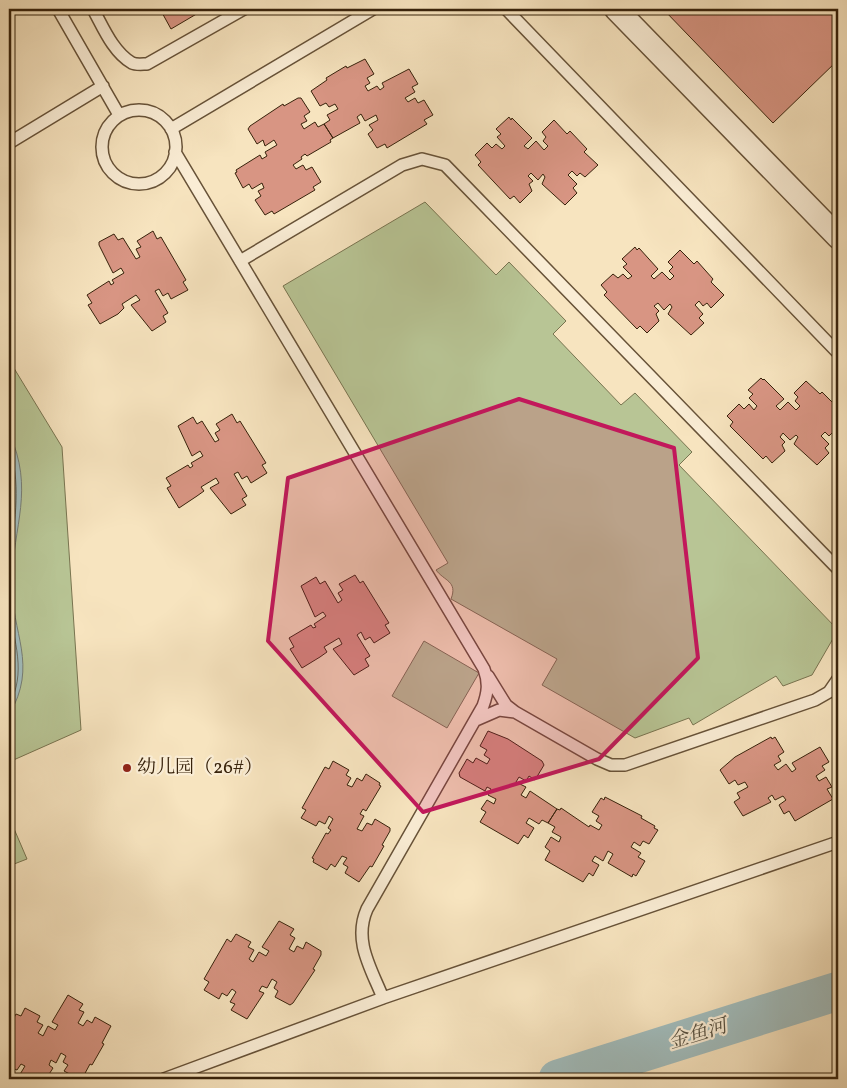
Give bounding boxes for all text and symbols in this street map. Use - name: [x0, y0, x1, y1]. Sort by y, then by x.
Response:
- place label: 幼儿园（26#）: [137, 755, 263, 781]
- marker: 幼儿园（26#）: [121, 762, 133, 774]
- water label: 金鱼河: [665, 1012, 734, 1057]

